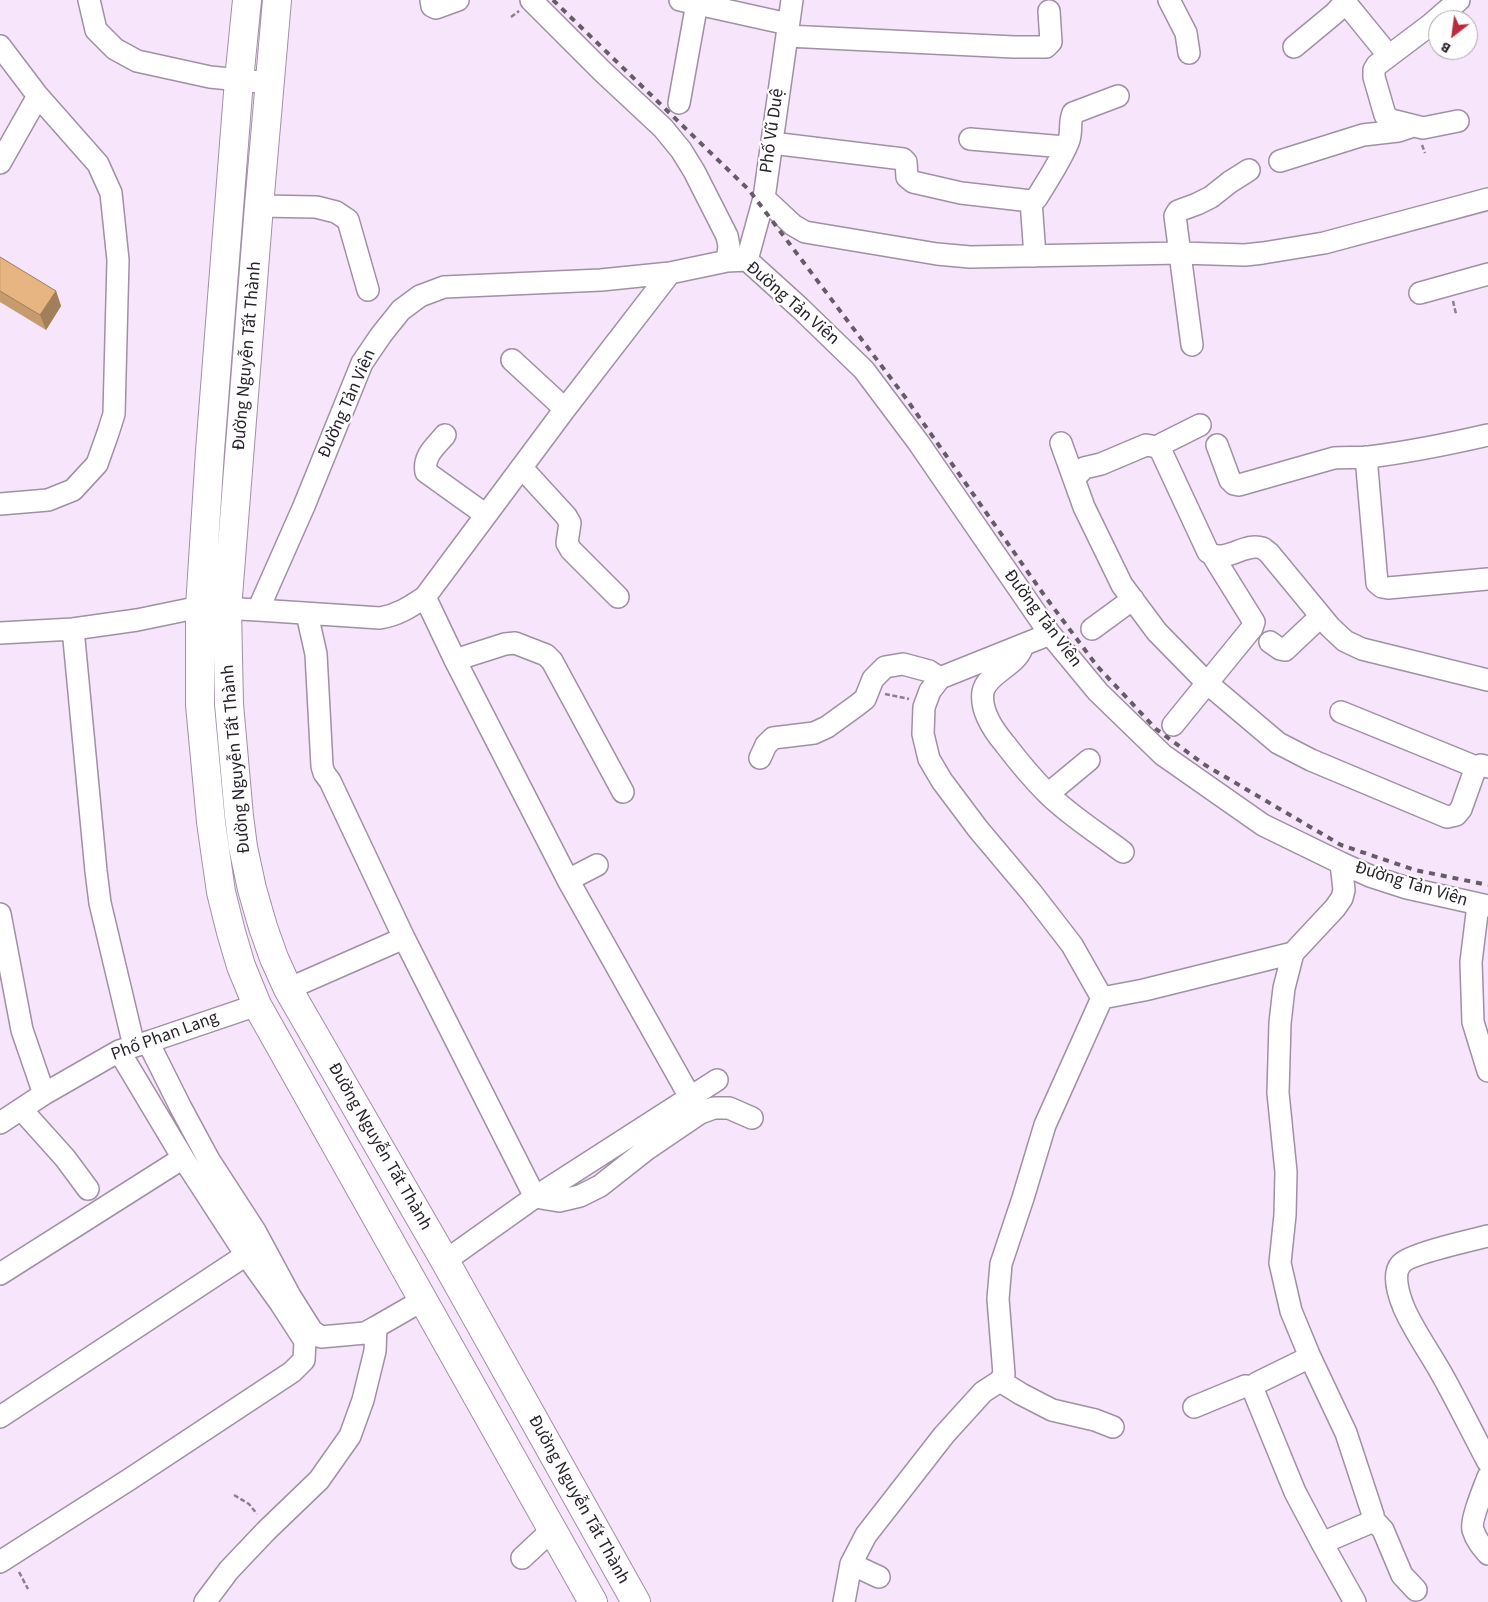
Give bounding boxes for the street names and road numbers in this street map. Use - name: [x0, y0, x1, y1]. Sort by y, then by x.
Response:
- street label: Phố Vũ Duệ: [756, 87, 790, 175]
- street label: Đường Tản Viên: [741, 258, 843, 350]
- street label: Đường Nguyễn Tất Thành: [229, 261, 267, 451]
- street label: Đường Tản Viên: [314, 346, 382, 462]
- street label: Đường Tản Viên: [998, 566, 1086, 672]
- street label: Đường Nguyễn Tất Thành: [218, 664, 256, 854]
- street label: Đường Tản Viên: [1352, 858, 1470, 912]
- street label: Phố Phan Lang: [108, 1008, 222, 1066]
- street label: Đường Nguyễn Tất Thành: [322, 1059, 436, 1235]
- street label: Đường Nguyễn Tất Thành: [523, 1412, 633, 1588]

